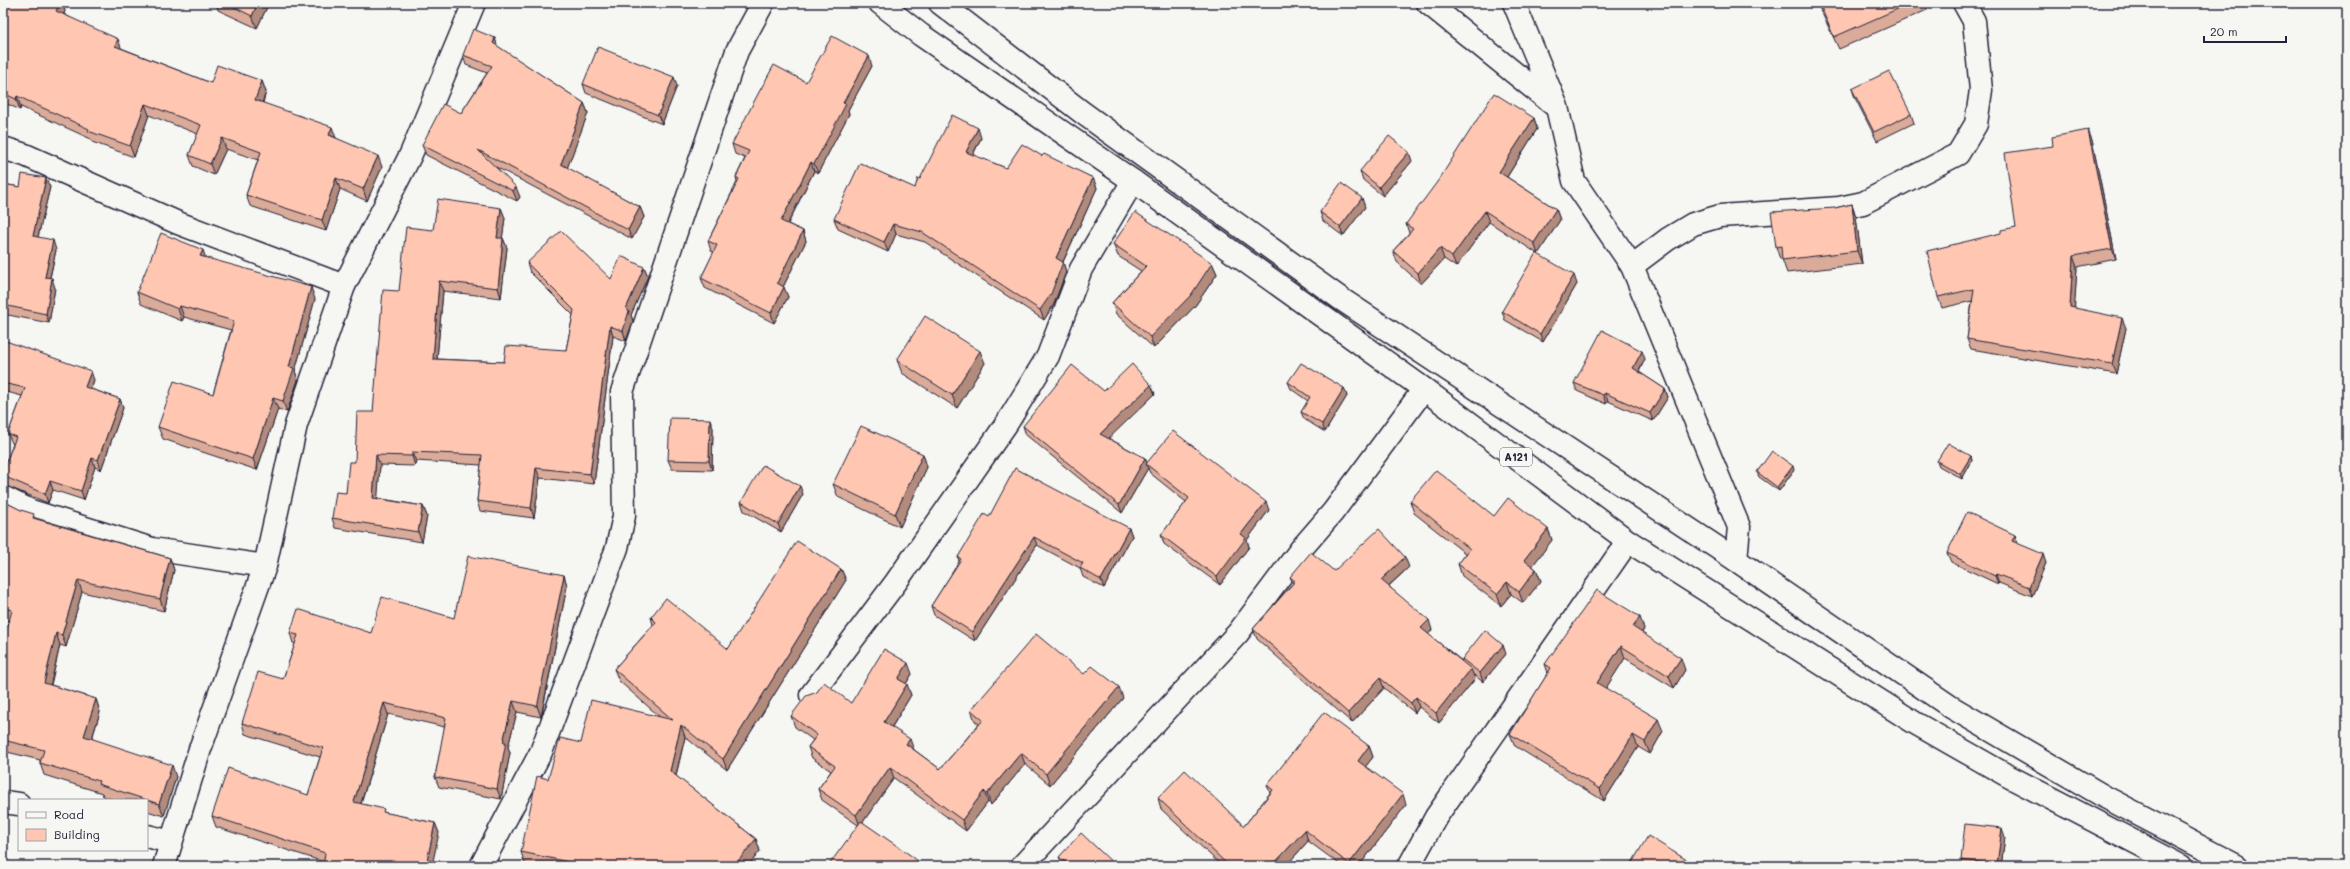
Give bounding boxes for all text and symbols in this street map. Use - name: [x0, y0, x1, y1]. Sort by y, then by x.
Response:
- scale bar: [2204, 18, 2286, 44]
- text: 20 m: [2210, 23, 2238, 39]
- road number: A121: [1500, 448, 1532, 466]
- legend: [18, 799, 148, 851]
- text: Road: [54, 806, 84, 822]
- text: Building: [54, 826, 100, 842]

